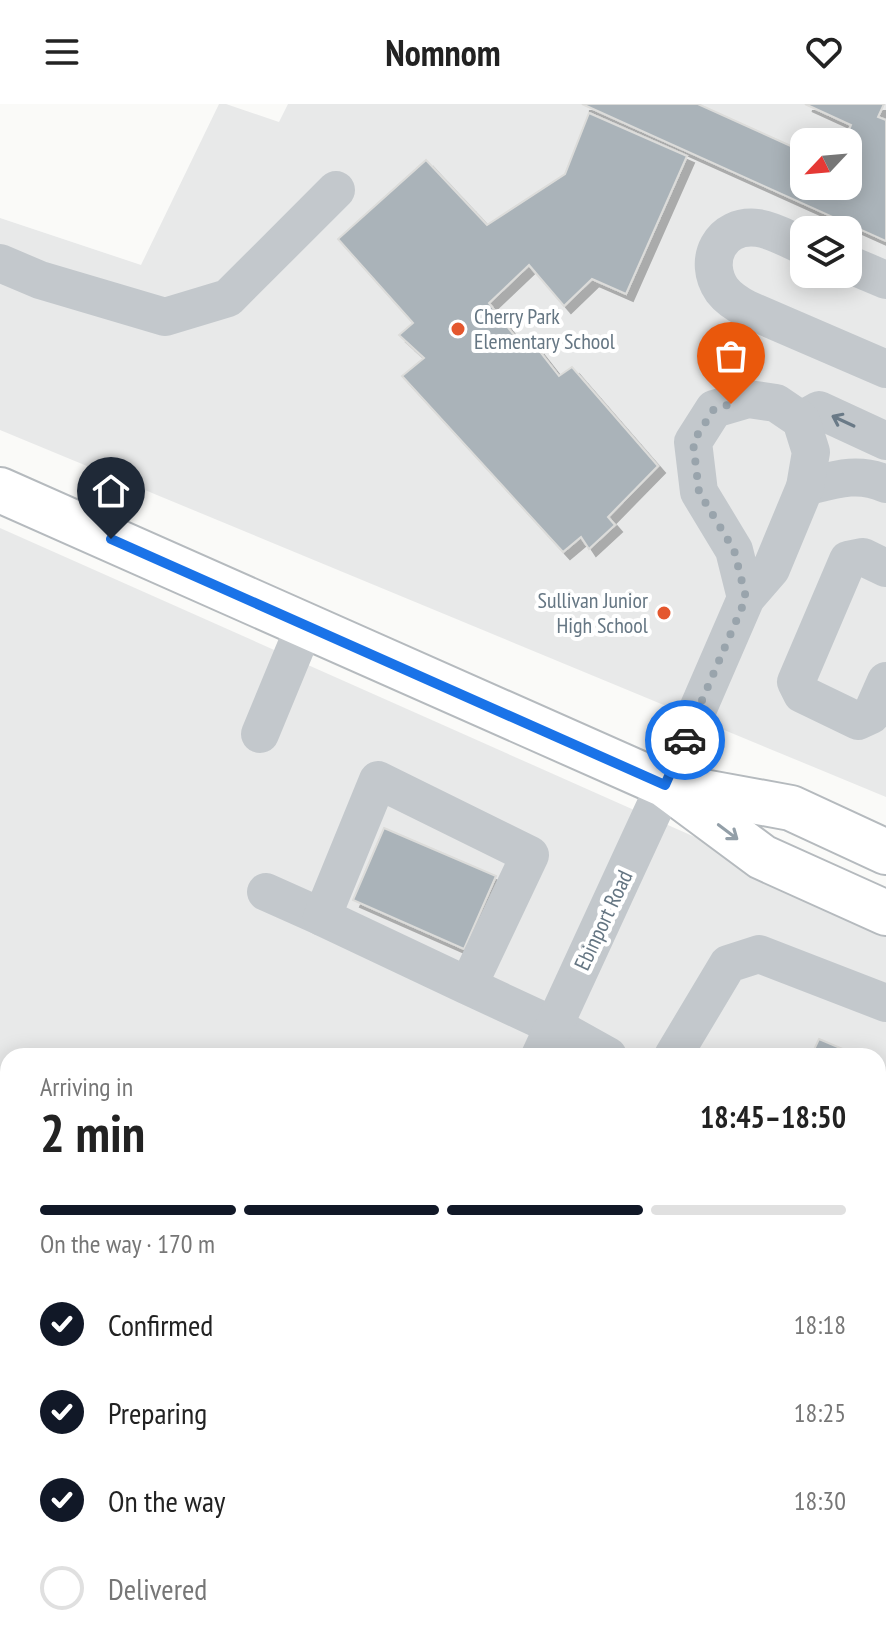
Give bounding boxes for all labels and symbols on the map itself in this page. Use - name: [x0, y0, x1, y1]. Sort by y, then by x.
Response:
- north arrow: [790, 128, 862, 200]
- place label: Cherry Park Elementary School: [474, 302, 616, 355]
- marker: Cherry Park Elementary School: [449, 320, 467, 338]
- pin: [697, 322, 765, 404]
- one-way arrow: [831, 413, 855, 428]
- pin: [77, 457, 145, 539]
- place label: Sullivan Junior High School: [538, 586, 649, 639]
- marker: Sullivan Junior High School: [655, 604, 673, 622]
- courier: [645, 700, 725, 780]
- one-way arrow: [717, 823, 738, 840]
- street label: Ebinport Road: [568, 865, 638, 975]

